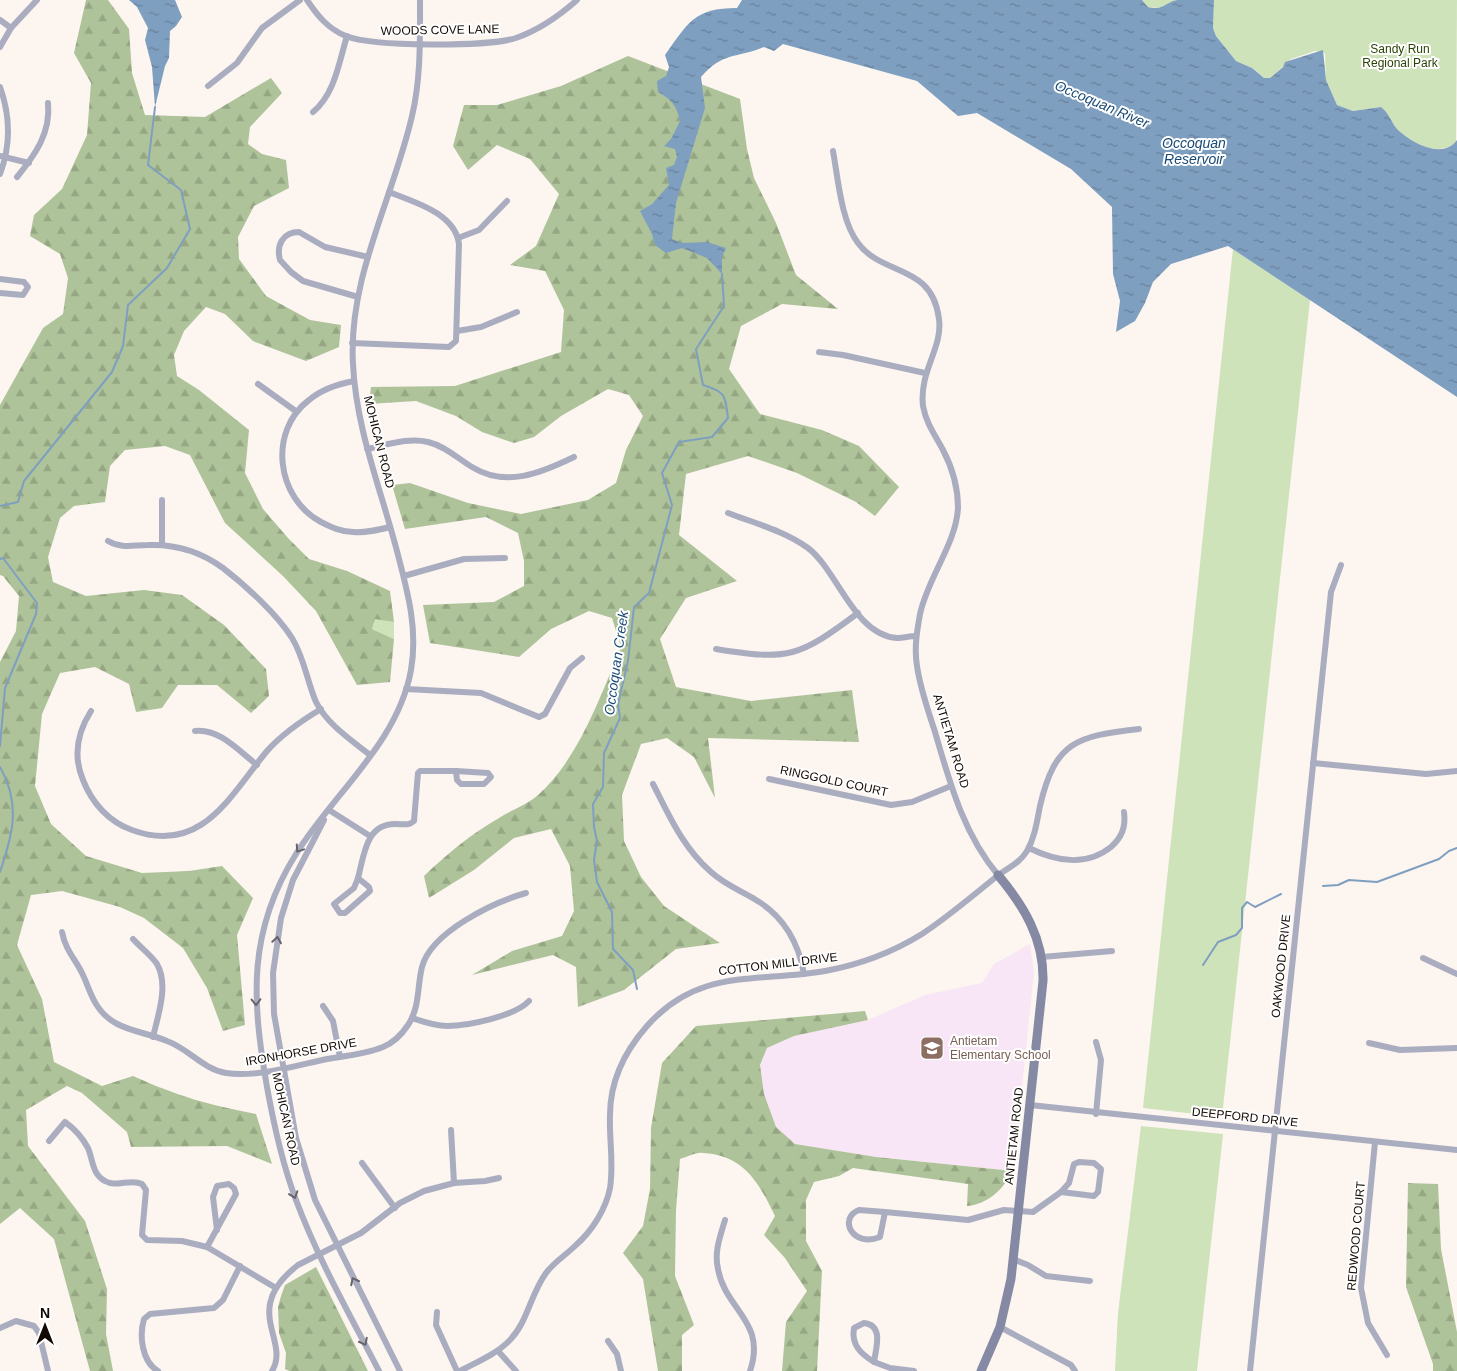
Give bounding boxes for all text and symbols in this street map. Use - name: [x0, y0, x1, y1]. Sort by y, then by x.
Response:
- street label: WOODS COVE LANE: [381, 22, 499, 38]
- park label: Sandy Run Regional Park: [1362, 42, 1439, 70]
- water label: Occoquan River: [1053, 77, 1153, 131]
- water label: Occoquan Reservoir: [1162, 135, 1226, 167]
- street label: MOHICAN ROAD: [361, 394, 397, 490]
- water label: Occoquan Creek: [601, 609, 631, 716]
- street label: ANTIETAM ROAD: [930, 692, 972, 790]
- street label: RINGGOLD COURT: [779, 763, 890, 799]
- one-way arrow: [296, 843, 306, 852]
- street label: OAKWOOD DRIVE: [1269, 914, 1293, 1018]
- one-way arrow: [271, 935, 282, 943]
- street label: COTTON MILL DRIVE: [718, 950, 838, 978]
- one-way arrow: [250, 999, 261, 1007]
- place label: Antietam Elementary School: [950, 1034, 1051, 1062]
- street label: IRONHORSE DRIVE: [244, 1035, 358, 1069]
- school or university icon: Antietam Elementary School: [919, 1035, 945, 1061]
- street label: MOHICAN ROAD: [269, 1071, 303, 1167]
- street label: ANTIETAM ROAD: [1002, 1086, 1026, 1185]
- street label: DEEPFORD DRIVE: [1191, 1104, 1299, 1130]
- street label: REDWOOD COURT: [1344, 1180, 1368, 1291]
- one-way arrow: [288, 1191, 298, 1199]
- one-way arrow: [350, 1277, 360, 1286]
- north arrow: [20, 1301, 70, 1351]
- text: N: [40, 1305, 50, 1321]
- one-way arrow: [358, 1337, 368, 1346]

